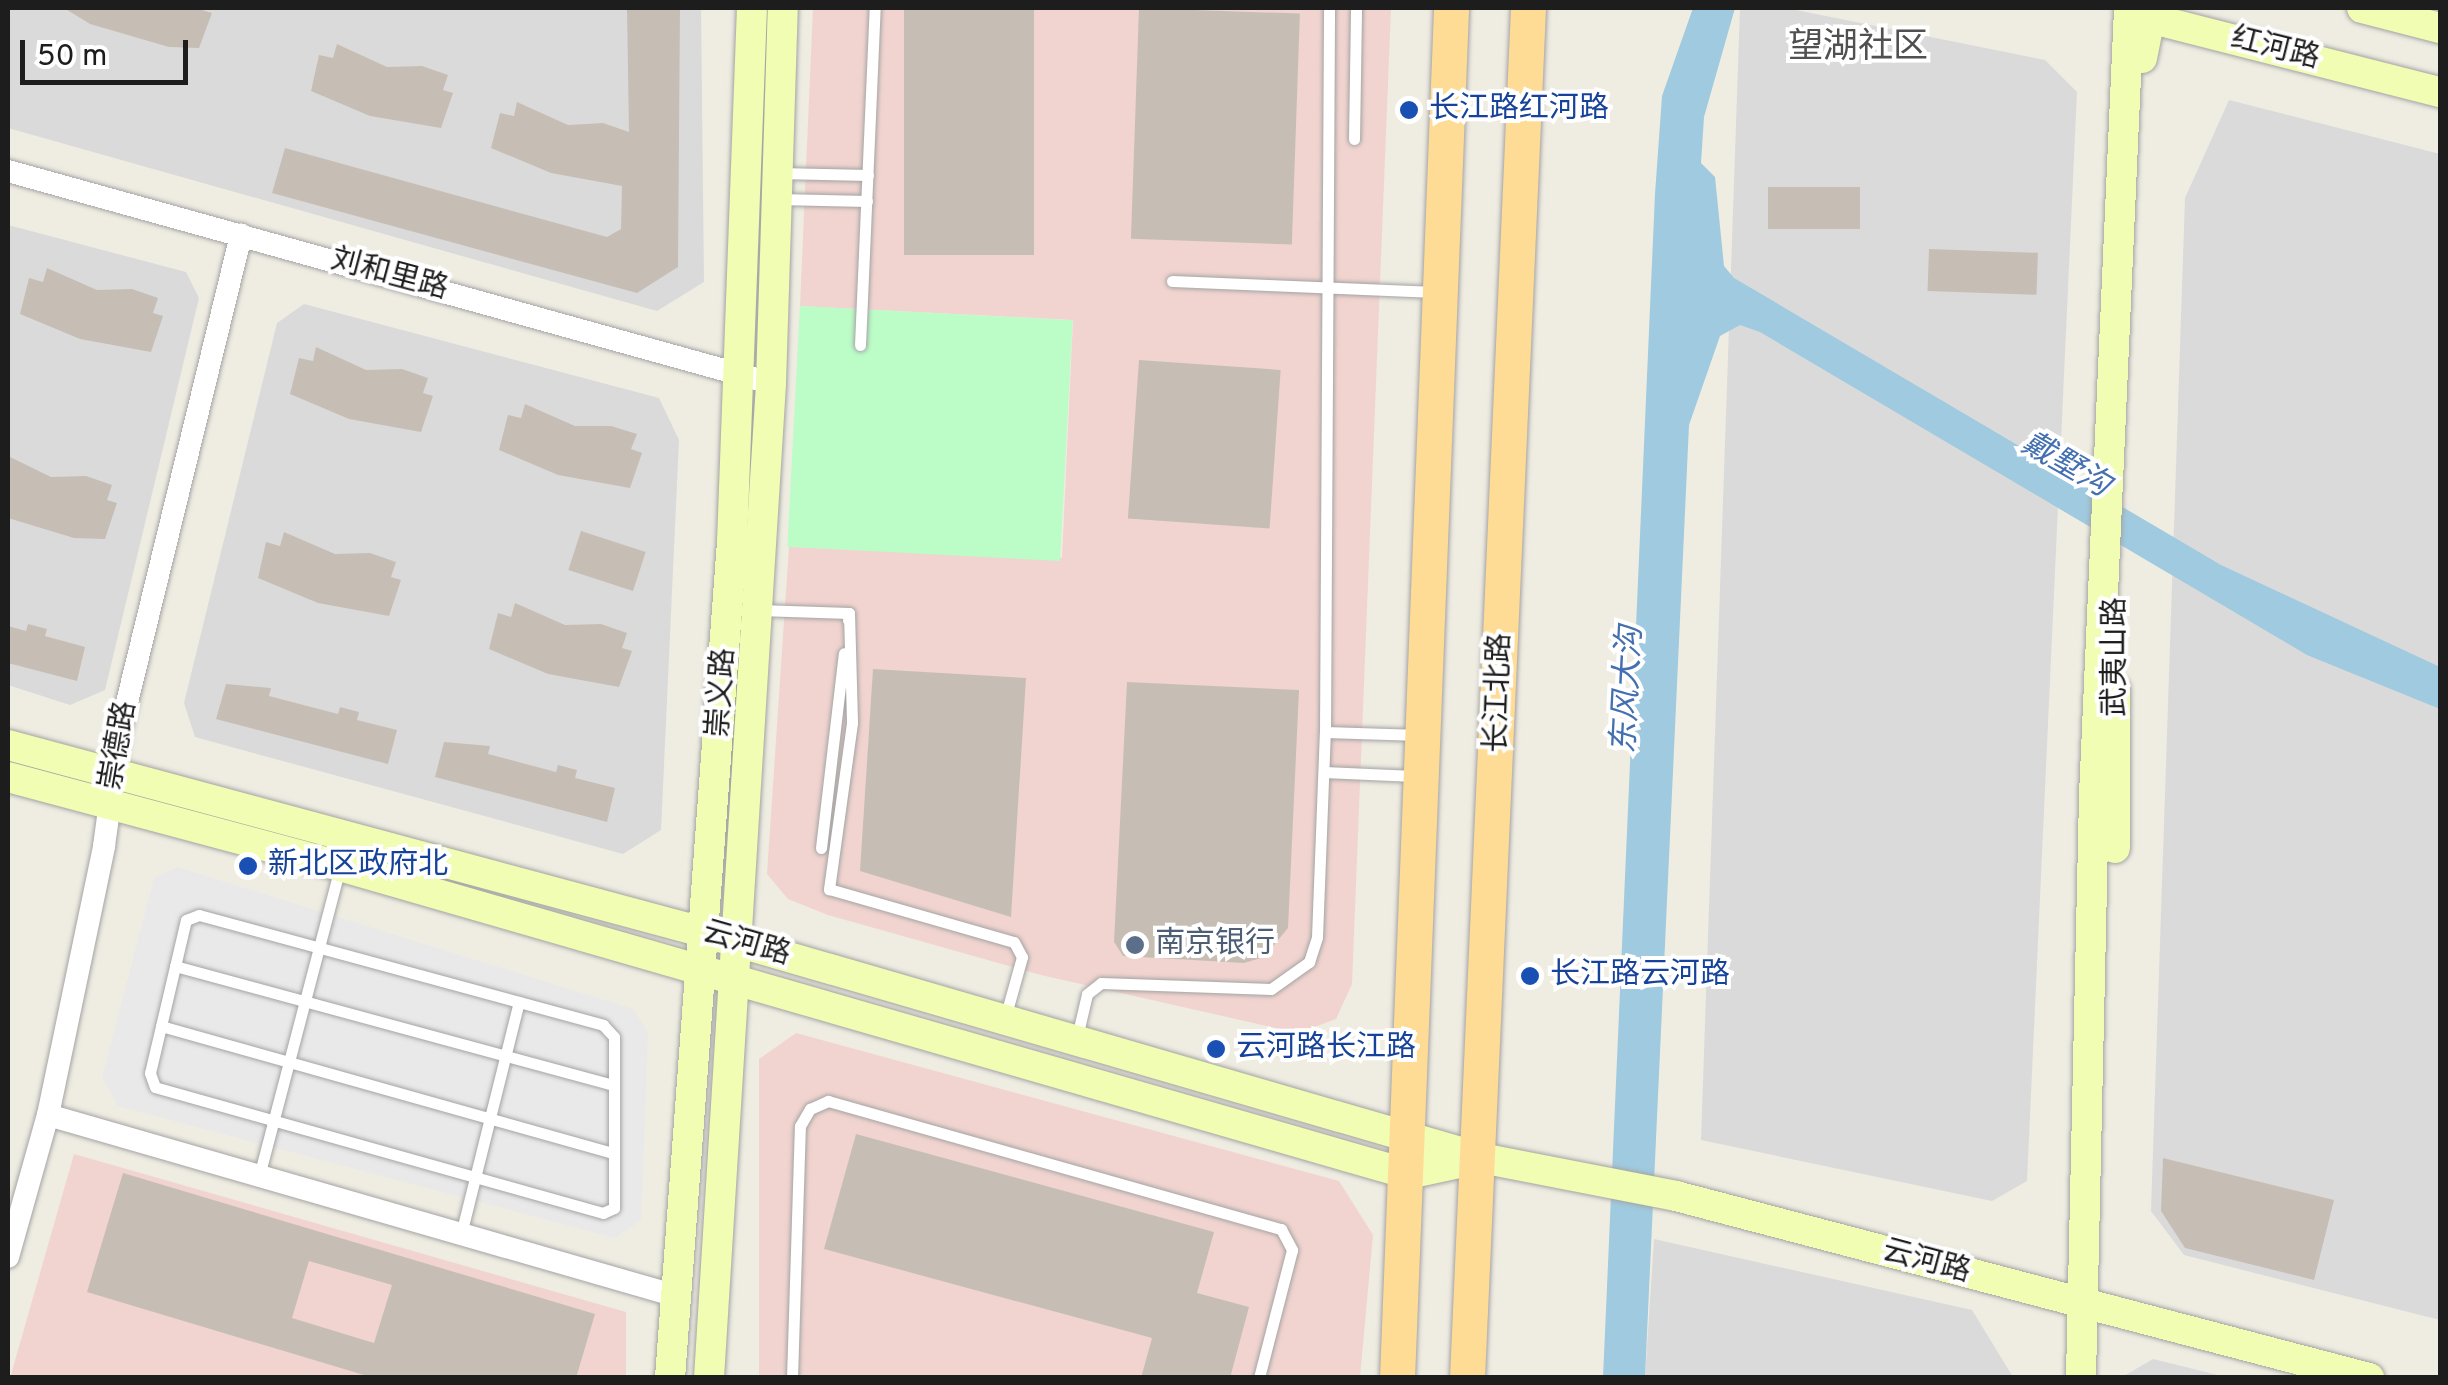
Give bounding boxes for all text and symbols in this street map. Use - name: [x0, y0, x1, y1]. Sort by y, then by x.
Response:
- scale bar: [25, 20, 192, 82]
- street label: 红河路: [2227, 22, 2323, 78]
- district label: 望湖社区: [1788, 27, 1928, 69]
- text: 50 m: [37, 39, 107, 76]
- place label: 长江路红河路: [1429, 92, 1609, 128]
- marker: 长江路红河路: [1398, 99, 1420, 121]
- street label: 刘和里路: [326, 243, 452, 309]
- water label: 戴墅沟: [2014, 425, 2116, 507]
- street label: 武夷山路: [2099, 597, 2135, 717]
- water label: 东风大沟: [1606, 625, 1652, 755]
- street label: 长江北路: [1480, 632, 1520, 754]
- street label: 崇义路: [702, 647, 744, 739]
- street label: 崇德路: [94, 699, 146, 793]
- place label: 新北区政府北: [268, 848, 448, 884]
- marker: 新北区政府北: [237, 855, 259, 877]
- street label: 云河路: [698, 915, 794, 975]
- place label: 南京银行: [1155, 927, 1275, 963]
- marker: 南京银行: [1124, 934, 1146, 956]
- place label: 长江路云河路: [1550, 958, 1730, 994]
- marker: 长江路云河路: [1519, 965, 1541, 987]
- place label: 云河路长江路: [1236, 1031, 1416, 1067]
- marker: 云河路长江路: [1205, 1038, 1227, 1060]
- street label: 云河路: [1878, 1234, 1974, 1292]

